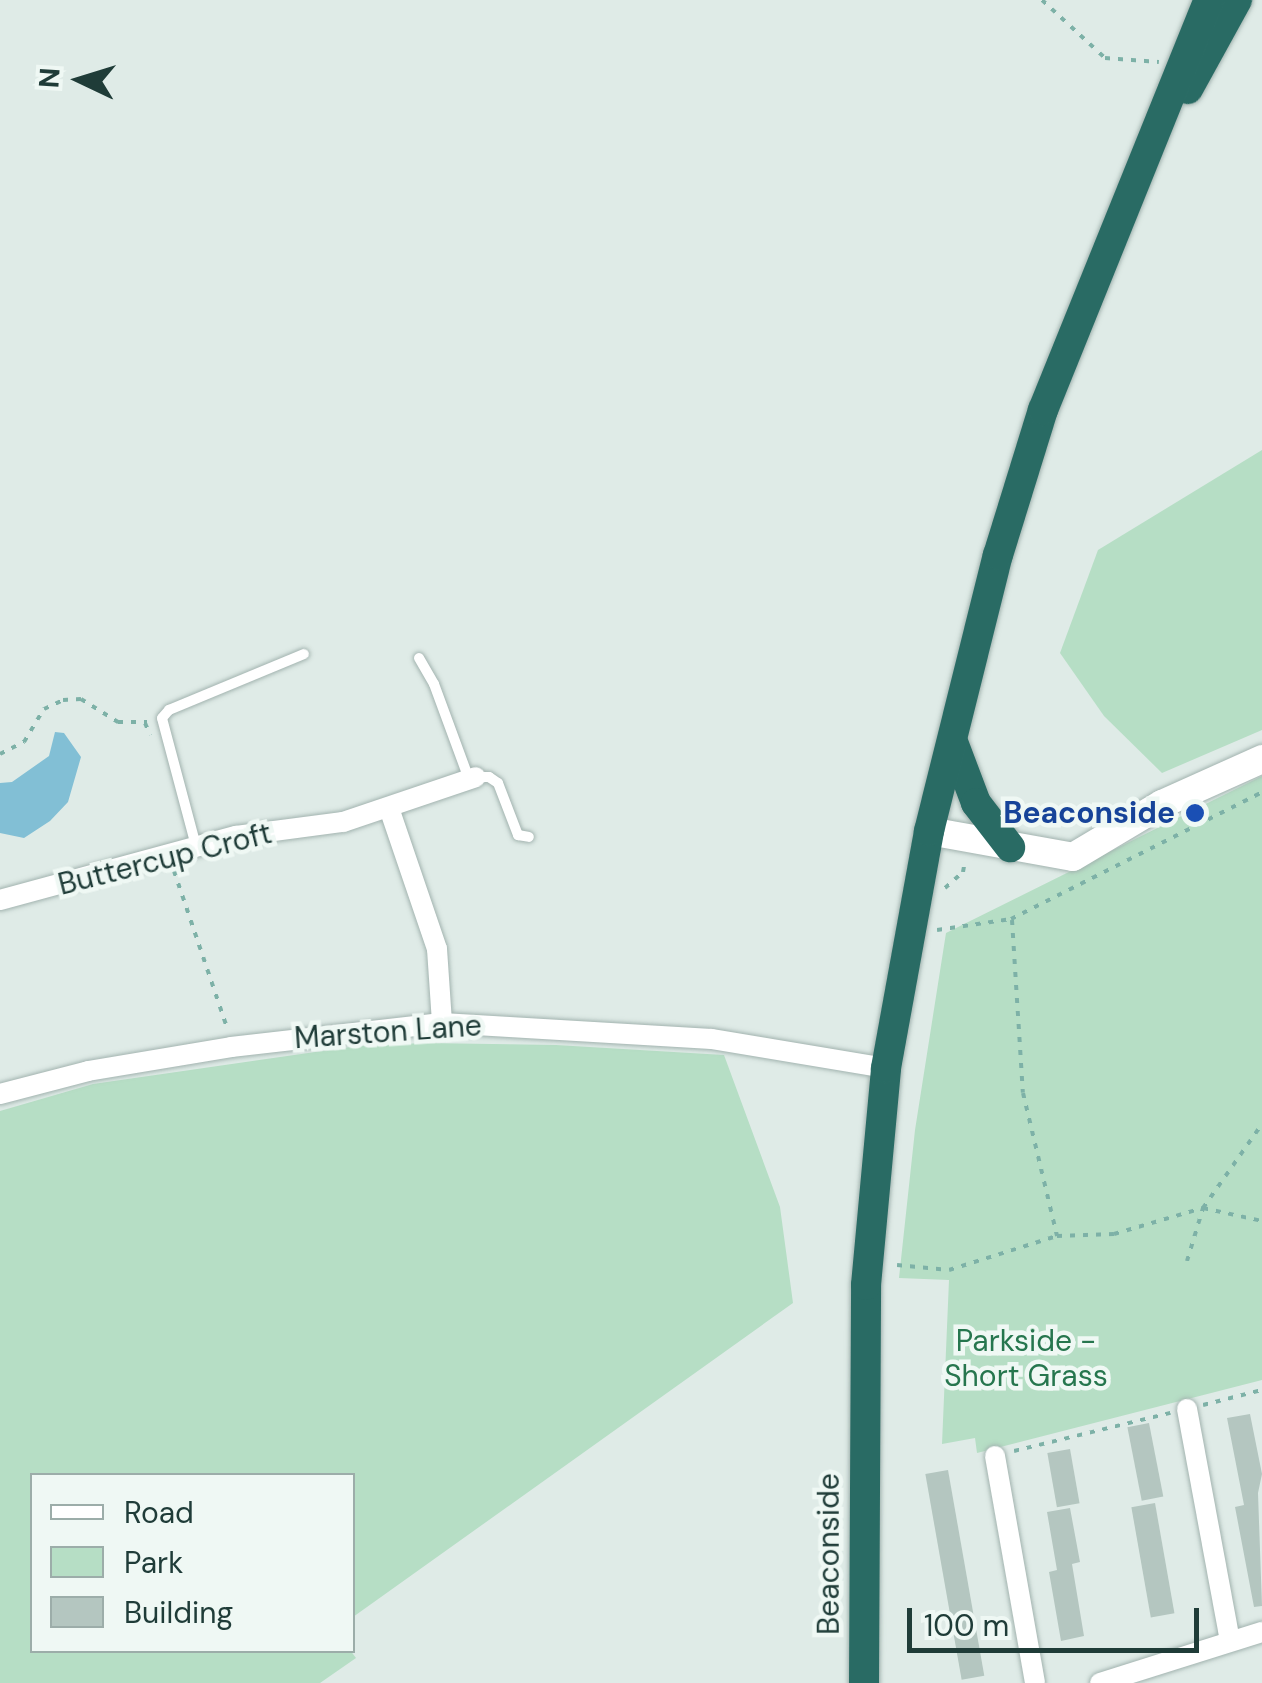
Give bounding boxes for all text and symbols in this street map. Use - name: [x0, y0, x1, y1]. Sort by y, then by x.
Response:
- north arrow: [30, 30, 130, 130]
- text: N: [30, 66, 69, 89]
- place label: Beaconside: [1003, 795, 1175, 831]
- marker: Beaconside: [1184, 802, 1206, 824]
- street label: Buttercup Croft: [54, 815, 276, 903]
- street label: Marston Lane: [293, 1007, 483, 1057]
- park label: Parkside - Short Grass: [944, 1323, 1108, 1394]
- legend: [30, 1473, 355, 1653]
- street label: Beaconside: [811, 1473, 847, 1635]
- text: Road: [124, 1493, 194, 1532]
- text: Park: [124, 1543, 183, 1582]
- scale bar: [912, 1588, 1204, 1650]
- text: Building: [124, 1593, 233, 1632]
- text: 100 m: [924, 1606, 1009, 1645]

